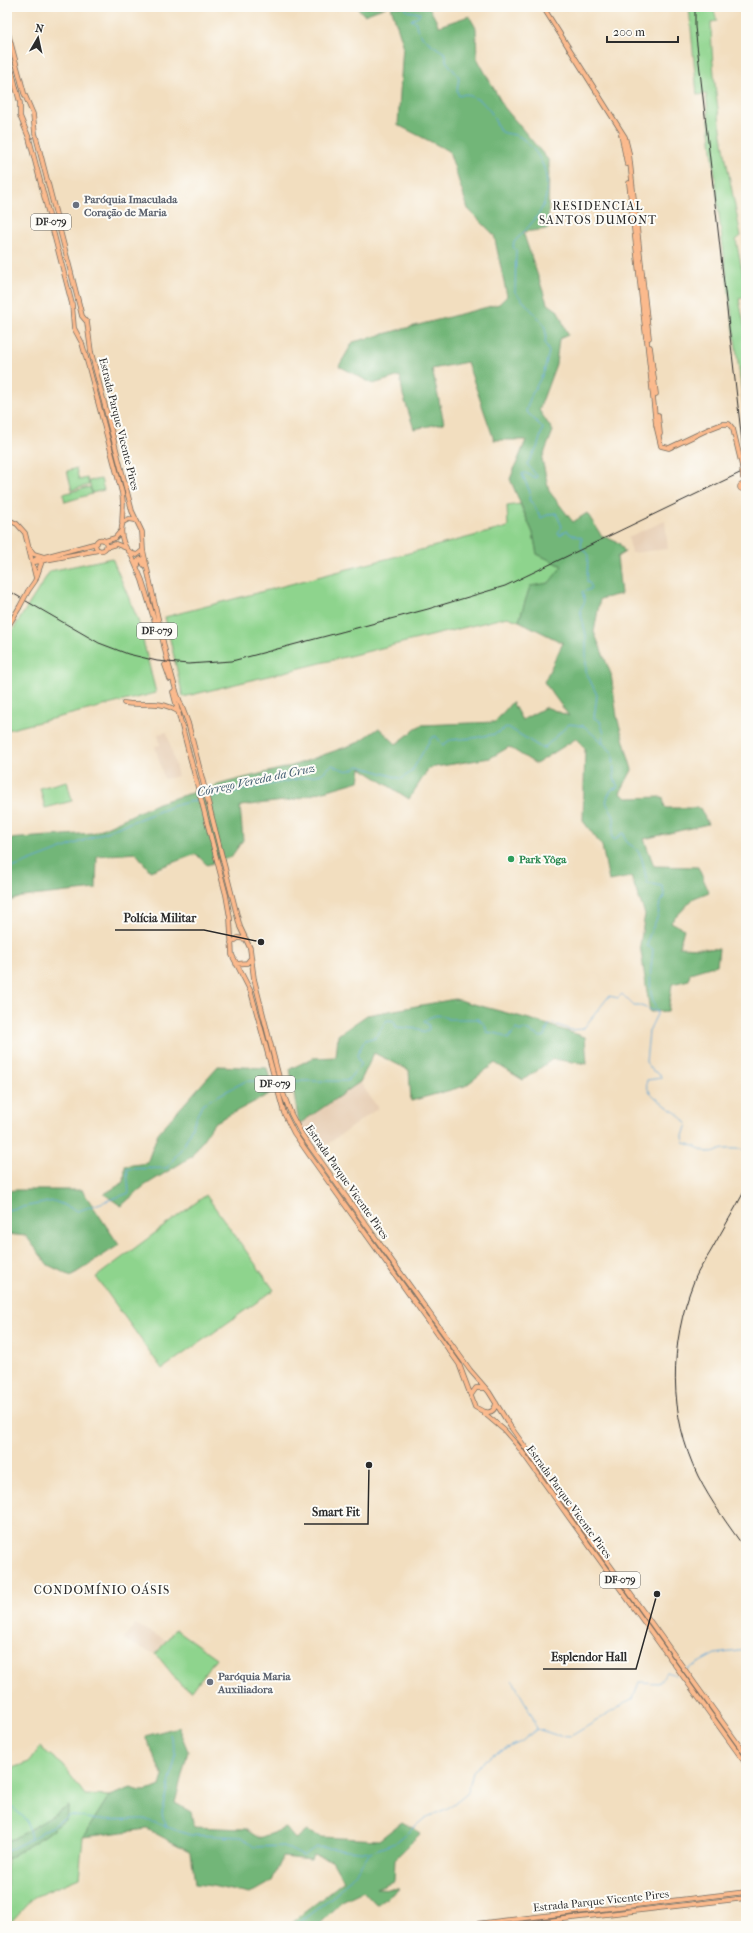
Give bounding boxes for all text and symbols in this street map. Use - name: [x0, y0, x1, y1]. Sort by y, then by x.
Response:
- north arrow: [18, 18, 58, 58]
- scale bar: [607, 18, 678, 44]
- text: N: [34, 22, 45, 36]
- text: 200 m: [613, 25, 645, 39]
- place label: Paróquia Imaculada Coração de Maria: [84, 193, 178, 219]
- district label: RESIDENCIAL SANTOS DUMONT: [539, 199, 657, 227]
- marker: Paróquia Imaculada Coração de Maria: [71, 200, 81, 210]
- road number: DF-079: [31, 214, 71, 230]
- street label: Estrada Parque Vicente Pires: [96, 356, 142, 492]
- road number: DF-079: [137, 623, 177, 639]
- water label: Córrego Vereda da Cruz: [196, 761, 316, 799]
- place label: Park Yôga: [519, 853, 567, 866]
- marker: Park Yôga: [506, 854, 516, 864]
- callout: Polícia Militar: [115, 906, 204, 930]
- text: Polícia Militar: [124, 911, 197, 925]
- road number: DF-079: [255, 1076, 295, 1092]
- street label: Estrada Parque Vicente Pires: [303, 1122, 391, 1242]
- street label: Estrada Parque Vicente Pires: [524, 1443, 614, 1561]
- callout: Smart Fit: [304, 1500, 368, 1524]
- text: Smart Fit: [312, 1505, 361, 1519]
- road number: DF-079: [600, 1572, 640, 1588]
- district label: CONDOMÍNIO OÁSIS: [34, 1582, 170, 1597]
- callout: Esplendor Hall: [543, 1645, 636, 1669]
- text: Esplendor Hall: [551, 1650, 628, 1665]
- place label: Paróquia Maria Auxiliadora: [217, 1670, 292, 1696]
- marker: Paróquia Maria Auxiliadora: [205, 1677, 215, 1687]
- street label: Estrada Parque Vicente Pires: [532, 1887, 670, 1915]

